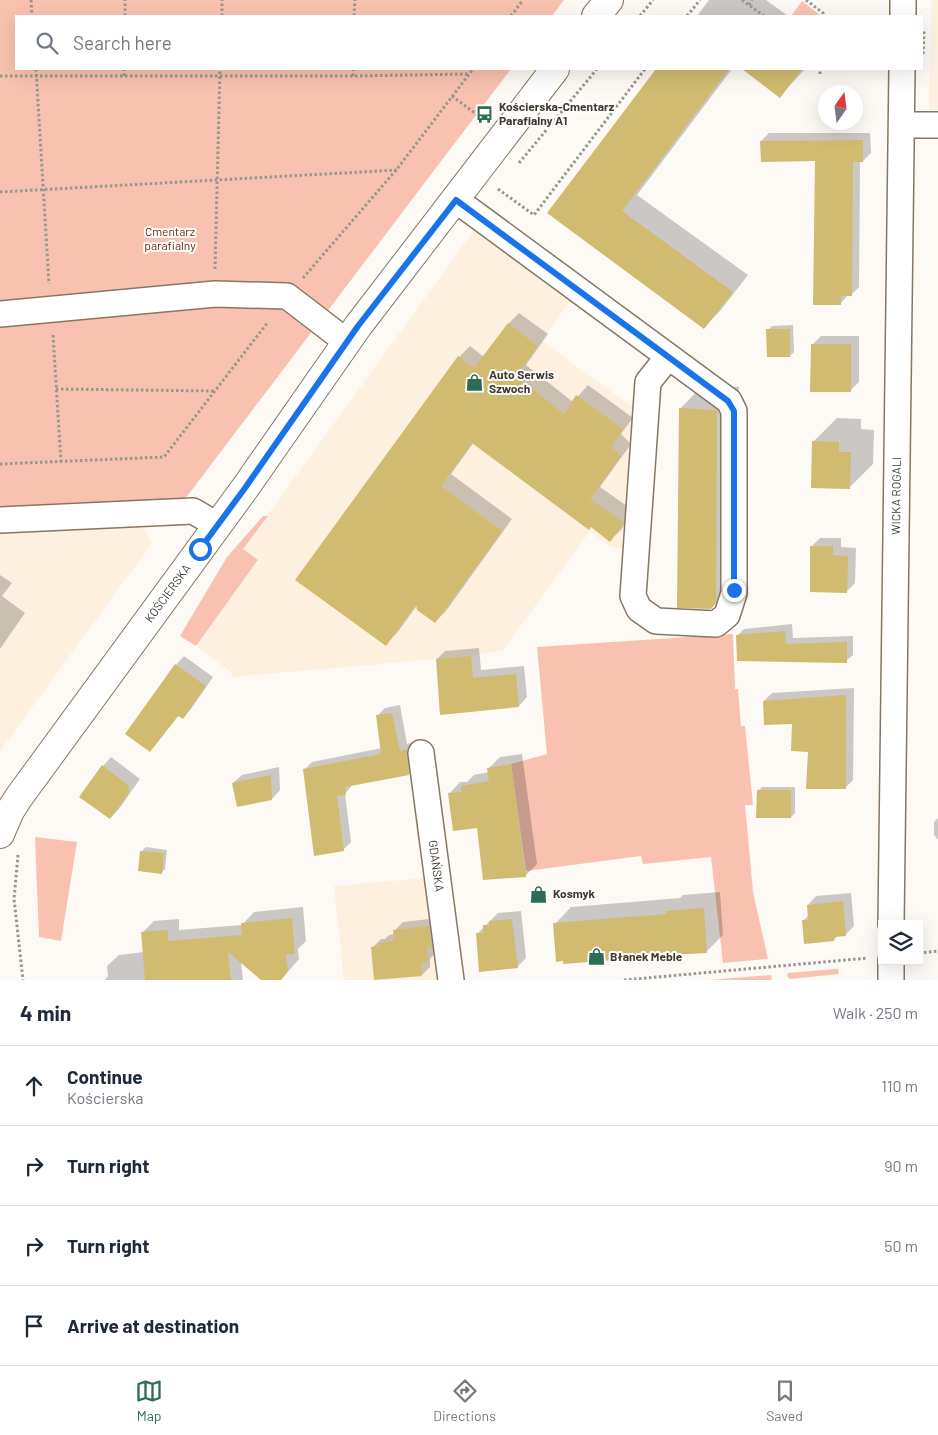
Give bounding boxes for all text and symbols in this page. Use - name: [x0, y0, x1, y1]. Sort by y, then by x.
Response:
- search box: [15, 15, 923, 70]
- icon: search: [33, 29, 61, 57]
- text: Search here: [73, 31, 172, 54]
- north arrow: [818, 85, 863, 130]
- place label: Kościerska-Cmentarz Parafialny A1: [499, 99, 615, 127]
- bus stop icon: Kościerska-Cmentarz Parafialny A1: [475, 104, 495, 124]
- park label: Cmentarz parafialny: [144, 224, 196, 252]
- place label: Auto Serwis Szwoch: [489, 367, 554, 395]
- shop icon: Auto Serwis Szwoch: [465, 372, 485, 392]
- street label: WICKA ROGALI: [888, 457, 903, 535]
- route start: [189, 538, 212, 561]
- street label: KOŚCIERSKA: [141, 561, 193, 625]
- route end: [723, 579, 746, 602]
- street label: GDAŃSKA: [427, 839, 447, 893]
- shop icon: Kosmyk: [529, 884, 549, 904]
- place label: Kosmyk: [553, 886, 596, 900]
- map controls: [878, 920, 923, 965]
- button: layers: [878, 920, 923, 965]
- shop icon: Błanek Meble: [586, 947, 606, 967]
- place label: Błanek Meble: [610, 949, 683, 963]
- text: 4 min: [20, 1000, 71, 1025]
- text: Walk · 250 m: [833, 1003, 918, 1022]
- text: Continue: [67, 1065, 143, 1088]
- icon: ahead: [20, 1072, 48, 1100]
- text: 110 m: [881, 1076, 918, 1095]
- text: Kościerska: [67, 1088, 143, 1107]
- icon: right: [20, 1152, 48, 1180]
- text: Turn right: [67, 1154, 149, 1177]
- text: 90 m: [884, 1156, 918, 1175]
- icon: right: [20, 1232, 48, 1260]
- text: Turn right: [67, 1234, 149, 1257]
- text: 50 m: [884, 1236, 918, 1255]
- icon: arrive: [20, 1312, 48, 1340]
- text: Arrive at destination: [67, 1314, 239, 1337]
- tab: Map: [135, 1377, 163, 1424]
- tab: Directions: [433, 1377, 496, 1424]
- tab: Saved: [766, 1377, 803, 1424]

